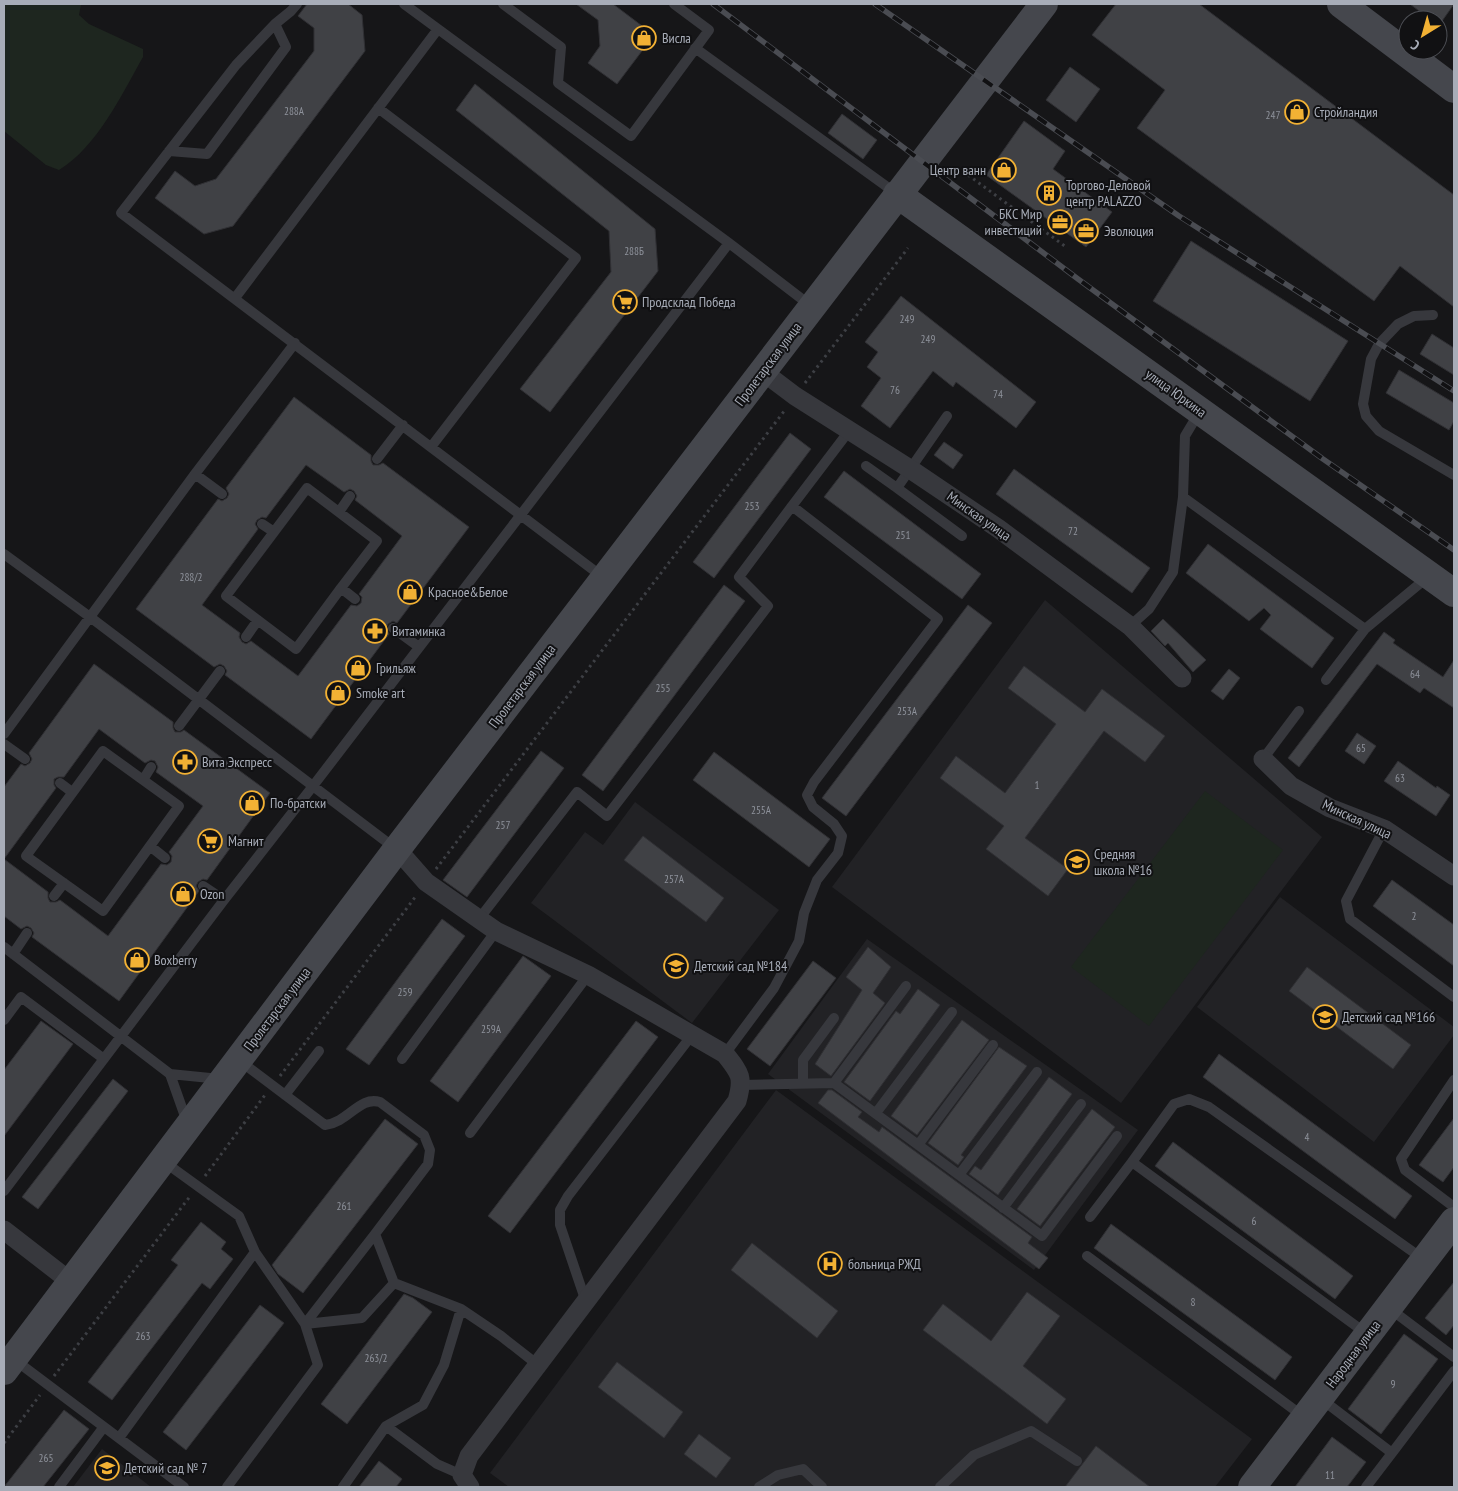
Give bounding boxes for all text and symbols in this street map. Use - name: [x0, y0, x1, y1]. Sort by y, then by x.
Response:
- north arrow: [1398, 10, 1448, 60]
- shop icon: Висла: [631, 25, 657, 51]
- place label: Висла: [662, 29, 691, 47]
- text: С: [1407, 36, 1423, 54]
- shop icon: Стройландия: [1284, 99, 1310, 125]
- place label: Стройландия: [1314, 103, 1378, 121]
- house number: 288А: [284, 104, 305, 118]
- house number: 247: [1266, 108, 1280, 122]
- shop icon: Центр ванн: [991, 157, 1017, 183]
- place label: Центр ванн: [930, 161, 986, 179]
- place label: Торгово-Деловой центр PALAZZO: [1066, 176, 1151, 210]
- building icon: Торгово-Деловой центр PALAZZO: [1036, 180, 1062, 206]
- place label: БКС Мир инвестиций: [985, 205, 1042, 239]
- office icon: БКС Мир инвестиций: [1047, 209, 1073, 235]
- office icon: Эволюция: [1073, 218, 1099, 244]
- place label: Эволюция: [1104, 222, 1154, 240]
- house number: 288Б: [624, 244, 644, 258]
- supermarket icon: Продсклад Победа: [612, 289, 638, 315]
- place label: Продсклад Победа: [642, 293, 735, 311]
- house number: 249: [900, 312, 914, 326]
- street label: Пролетарская улица: [731, 319, 805, 409]
- house number: 249: [921, 332, 935, 346]
- street label: улица Юркина: [1142, 365, 1210, 421]
- house number: 76: [890, 383, 900, 397]
- house number: 74: [993, 387, 1003, 401]
- street label: Минская улица: [943, 487, 1015, 545]
- house number: 253: [745, 499, 759, 513]
- house number: 72: [1068, 524, 1078, 538]
- house number: 251: [896, 528, 910, 542]
- house number: 288/2: [179, 570, 203, 584]
- shop icon: Красное&Белое: [397, 579, 423, 605]
- place label: Красное&Белое: [428, 583, 508, 601]
- pharmacy icon: Витаминка: [362, 618, 388, 644]
- place label: Витаминка: [392, 622, 445, 640]
- street label: Пролетарская улица: [485, 641, 559, 731]
- shop icon: Грильяж: [345, 655, 371, 681]
- place label: Грильяж: [376, 659, 416, 677]
- house number: 64: [1410, 667, 1420, 681]
- shop icon: Smoke art: [325, 680, 351, 706]
- house number: 255: [656, 681, 670, 695]
- place label: Smoke art: [356, 684, 405, 702]
- house number: 253А: [897, 704, 918, 718]
- house number: 65: [1356, 741, 1366, 755]
- pharmacy icon: Вита Экспресс: [172, 749, 198, 775]
- place label: Вита Экспресс: [202, 753, 272, 771]
- house number: 63: [1395, 771, 1405, 785]
- house number: 1: [1035, 778, 1040, 792]
- shop icon: По-братски: [239, 790, 265, 816]
- place label: По-братски: [270, 794, 326, 812]
- street label: Минская улица: [1320, 795, 1394, 843]
- house number: 255А: [751, 803, 772, 817]
- house number: 257: [496, 818, 510, 832]
- supermarket icon: Магнит: [197, 828, 223, 854]
- place label: Магнит: [228, 832, 264, 850]
- place label: Средняя школа №16: [1094, 845, 1152, 879]
- school or university icon: Средняя школа №16: [1064, 849, 1090, 875]
- house number: 257А: [664, 872, 685, 886]
- shop icon: Ozon: [170, 881, 196, 907]
- place label: Ozon: [200, 885, 225, 903]
- house number: 2: [1412, 909, 1417, 923]
- shop icon: Boxberry: [124, 947, 150, 973]
- place label: Boxberry: [154, 951, 198, 969]
- school or university icon: Детский сад №184: [663, 953, 689, 979]
- place label: Детский сад №184: [694, 957, 788, 975]
- street label: Пролетарская улица: [240, 964, 314, 1054]
- house number: 259: [398, 985, 412, 999]
- school or university icon: Детский сад №166: [1312, 1004, 1338, 1030]
- place label: Детский сад №166: [1342, 1008, 1435, 1026]
- house number: 259А: [481, 1022, 502, 1036]
- house number: 4: [1305, 1130, 1310, 1144]
- house number: 261: [337, 1199, 351, 1213]
- house number: 6: [1252, 1214, 1257, 1228]
- hospital icon: больница РЖД: [817, 1251, 843, 1277]
- place label: больница РЖД: [848, 1255, 921, 1273]
- house number: 8: [1191, 1295, 1196, 1309]
- street label: Народная улица: [1322, 1317, 1384, 1391]
- house number: 263: [136, 1329, 150, 1343]
- house number: 263/2: [364, 1351, 388, 1365]
- house number: 9: [1391, 1377, 1396, 1391]
- house number: 265: [39, 1451, 53, 1465]
- school or university icon: Детский сад № 7: [94, 1455, 120, 1481]
- place label: Детский сад № 7: [124, 1459, 208, 1477]
- house number: 11: [1325, 1468, 1335, 1482]

